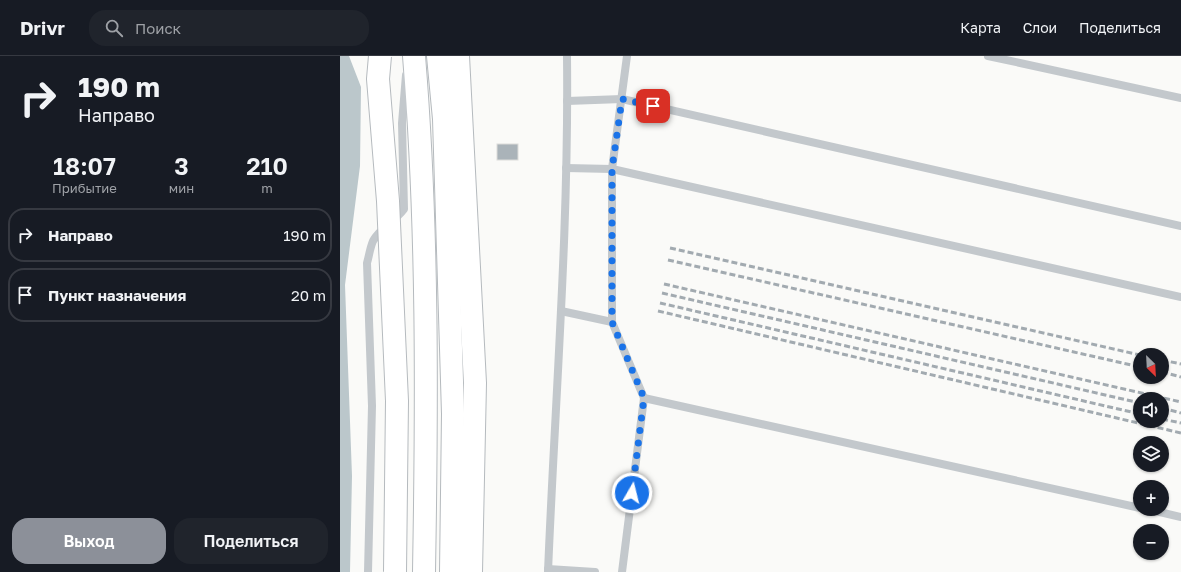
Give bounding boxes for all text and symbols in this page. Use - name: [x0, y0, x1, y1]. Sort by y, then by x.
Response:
- search box: [89, 10, 369, 46]
- text: Drivr: [20, 16, 65, 39]
- icon: search: [103, 17, 125, 39]
- text: Поиск: [135, 19, 181, 37]
- text: Карта: [960, 19, 1001, 36]
- text: Слои: [1023, 19, 1057, 36]
- text: Поделиться: [1079, 19, 1161, 36]
- text: 190 m: [78, 70, 160, 103]
- icon: right: [12, 72, 64, 124]
- pin: [636, 89, 670, 123]
- icon: arrive: [642, 95, 664, 117]
- text: Направо: [78, 104, 155, 126]
- text: 18:07: [53, 151, 116, 180]
- text: 3: [174, 151, 189, 180]
- text: 210: [246, 151, 288, 180]
- text: Прибытие: [52, 180, 117, 196]
- text: мин: [169, 180, 194, 196]
- text: m: [261, 180, 273, 196]
- icon: right: [14, 224, 36, 246]
- text: Направо: [48, 226, 113, 244]
- text: 190 m: [283, 226, 326, 244]
- icon: arrive: [14, 284, 36, 306]
- text: Пункт назначения: [48, 286, 186, 304]
- text: 20 m: [291, 286, 326, 304]
- north arrow: [1133, 348, 1169, 384]
- map controls: [1133, 348, 1169, 560]
- button: sound: [1133, 392, 1169, 428]
- button: layers: [1133, 436, 1169, 472]
- position arrow: [611, 472, 653, 514]
- button: +: [1133, 480, 1169, 516]
- button: Выход: [12, 518, 166, 564]
- button: Поделиться: [174, 518, 328, 564]
- button: −: [1133, 524, 1169, 560]

